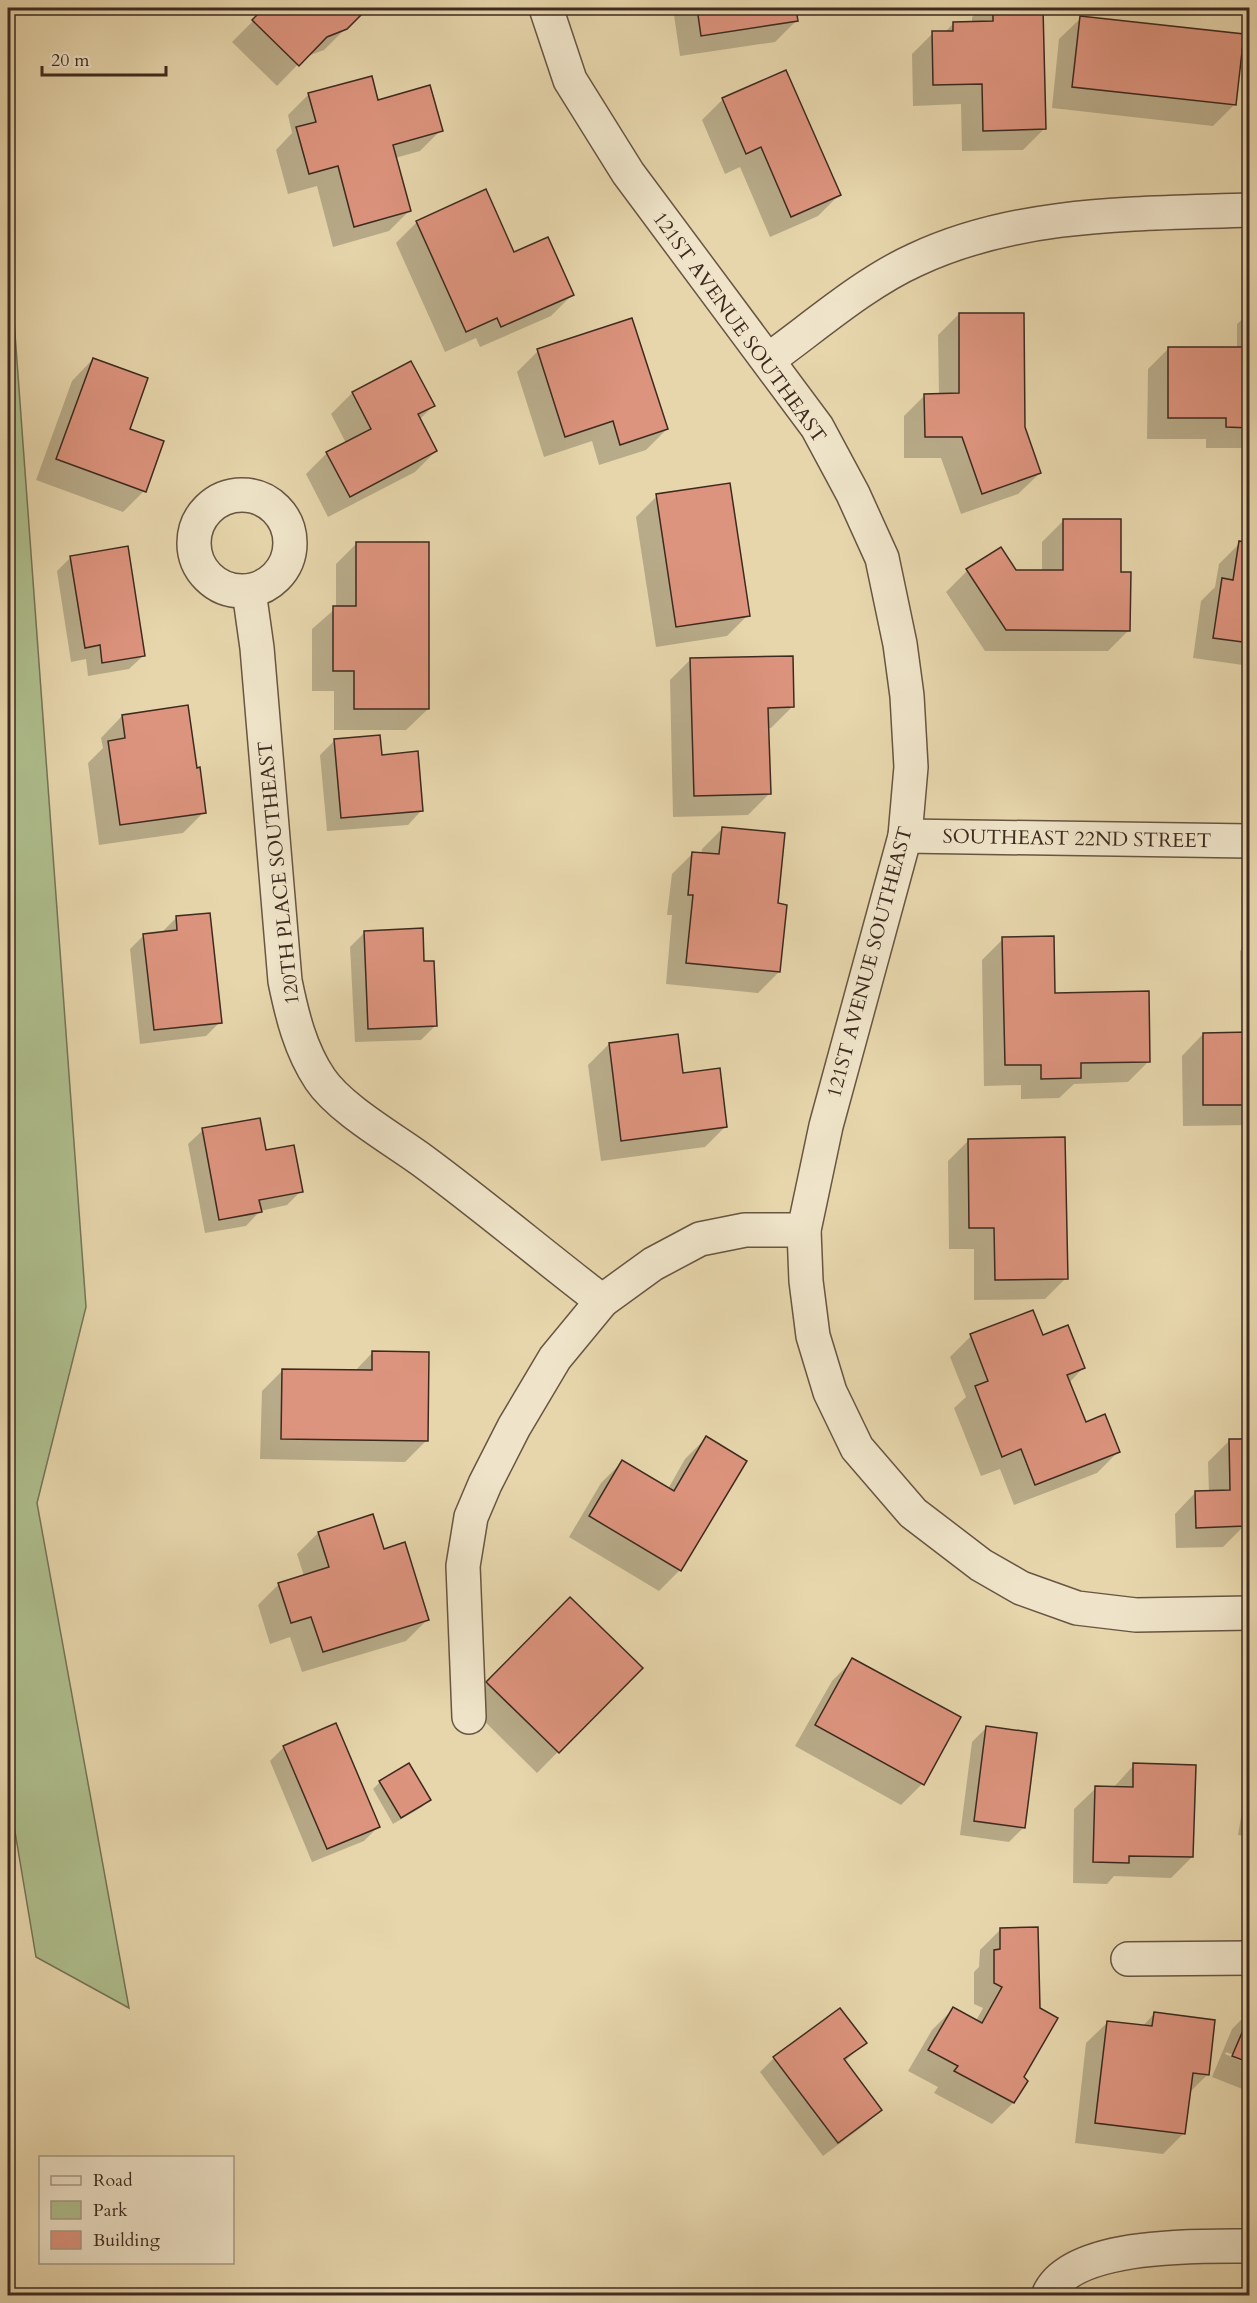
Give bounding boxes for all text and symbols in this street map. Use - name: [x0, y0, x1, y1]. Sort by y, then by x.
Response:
- scale bar: [42, 39, 166, 77]
- text: 20 m: [51, 48, 90, 73]
- street label: 121ST AVENUE SOUTHEAST: [647, 206, 833, 449]
- street label: 120TH PLACE SOUTHEAST: [251, 739, 306, 1006]
- street label: 121ST AVENUE SOUTHEAST: [820, 823, 919, 1101]
- street label: SOUTHEAST 22ND STREET: [942, 823, 1212, 854]
- legend: [39, 2156, 234, 2264]
- text: Road: [93, 2168, 133, 2193]
- text: Park: [93, 2198, 128, 2223]
- text: Building: [93, 2228, 161, 2253]

